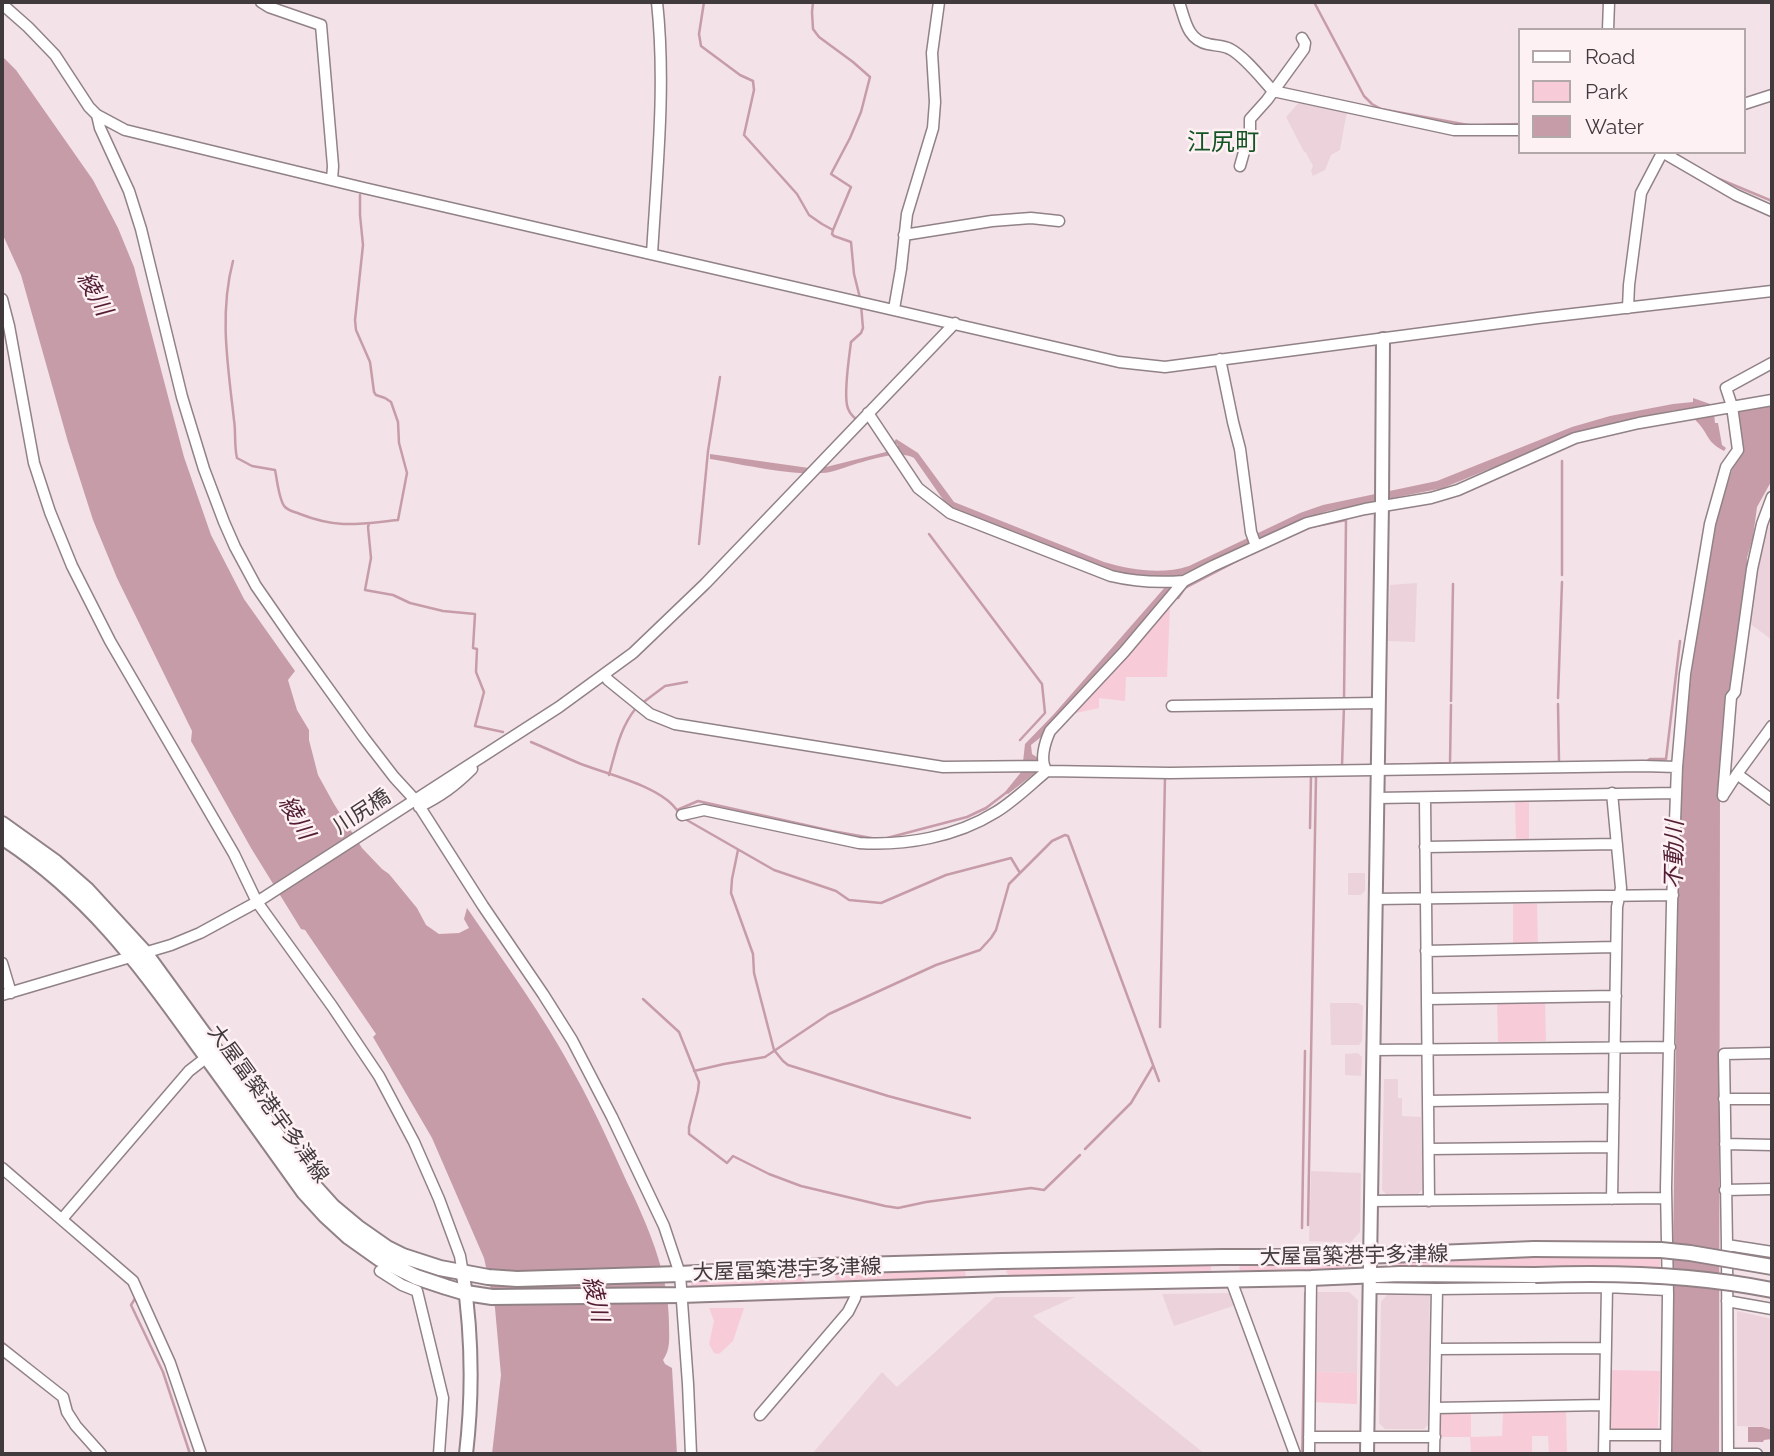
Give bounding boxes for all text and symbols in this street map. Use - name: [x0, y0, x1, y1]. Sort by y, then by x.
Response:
- legend: [1518, 28, 1746, 154]
- text: Road: [1585, 44, 1635, 69]
- text: Park: [1585, 79, 1628, 104]
- text: Water: [1585, 114, 1644, 139]
- district label: 江尻町: [1187, 129, 1259, 157]
- water label: 綾川: [71, 267, 117, 321]
- street label: 川尻橋: [329, 784, 395, 840]
- water label: 綾川: [272, 791, 320, 845]
- water label: 不動川: [1661, 820, 1689, 890]
- street label: 大屋冨築港宇多津線: [202, 1020, 334, 1188]
- street label: 大屋冨築港宇多津線: [1259, 1242, 1449, 1270]
- street label: 大屋冨築港宇多津線: [692, 1254, 882, 1286]
- water label: 綾川: [576, 1273, 614, 1325]

